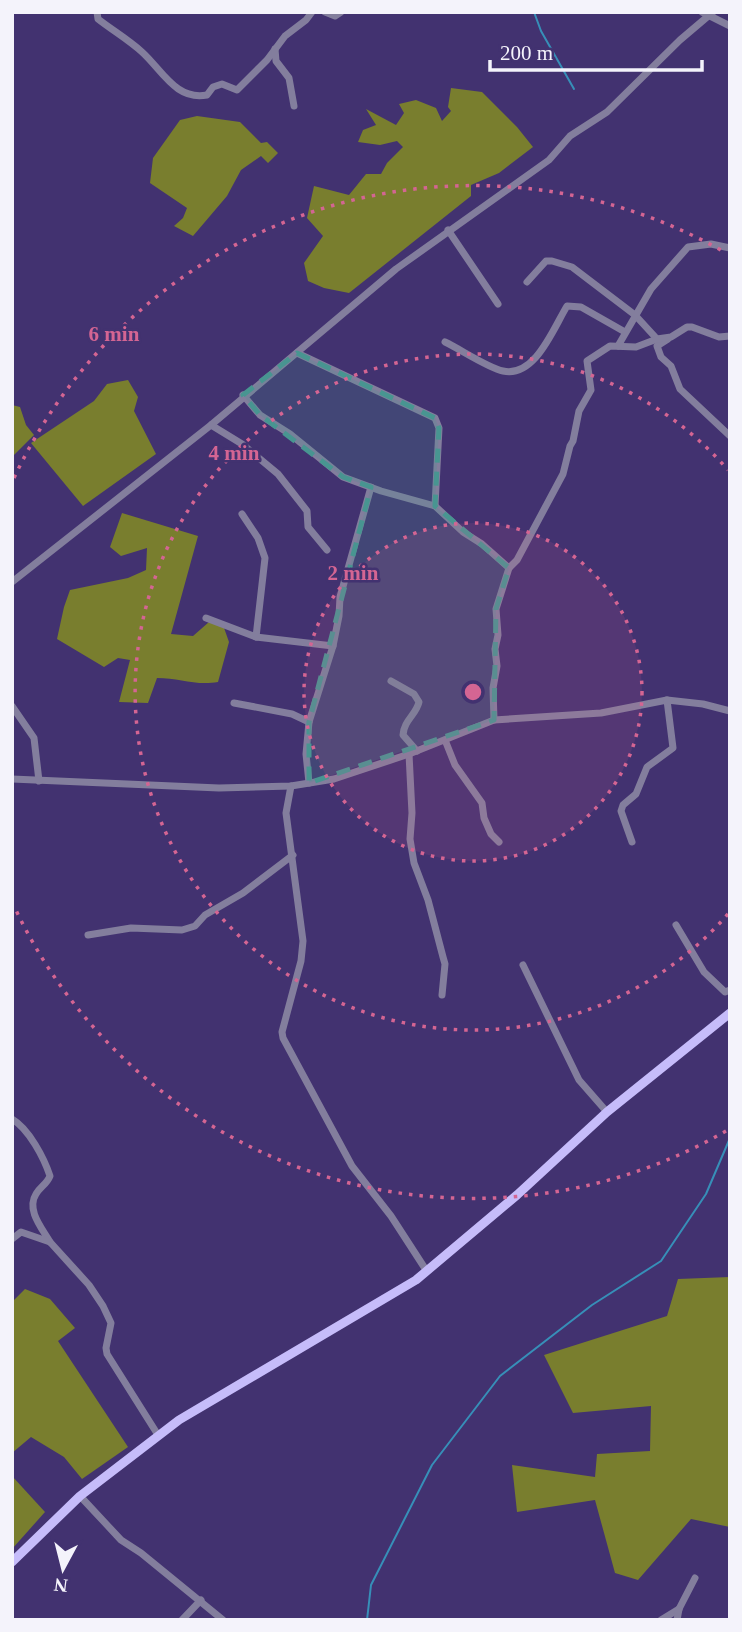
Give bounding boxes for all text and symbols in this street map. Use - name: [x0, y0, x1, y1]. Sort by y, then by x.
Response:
- scale bar: [490, 28, 702, 72]
- text: 200 m: [500, 41, 553, 65]
- text: 6 min: [89, 322, 140, 346]
- text: 4 min: [209, 441, 260, 465]
- text: 2 min: [328, 561, 379, 585]
- centre of rings: [461, 680, 485, 704]
- north arrow: [28, 1534, 98, 1604]
- text: N: [53, 1574, 69, 1597]

